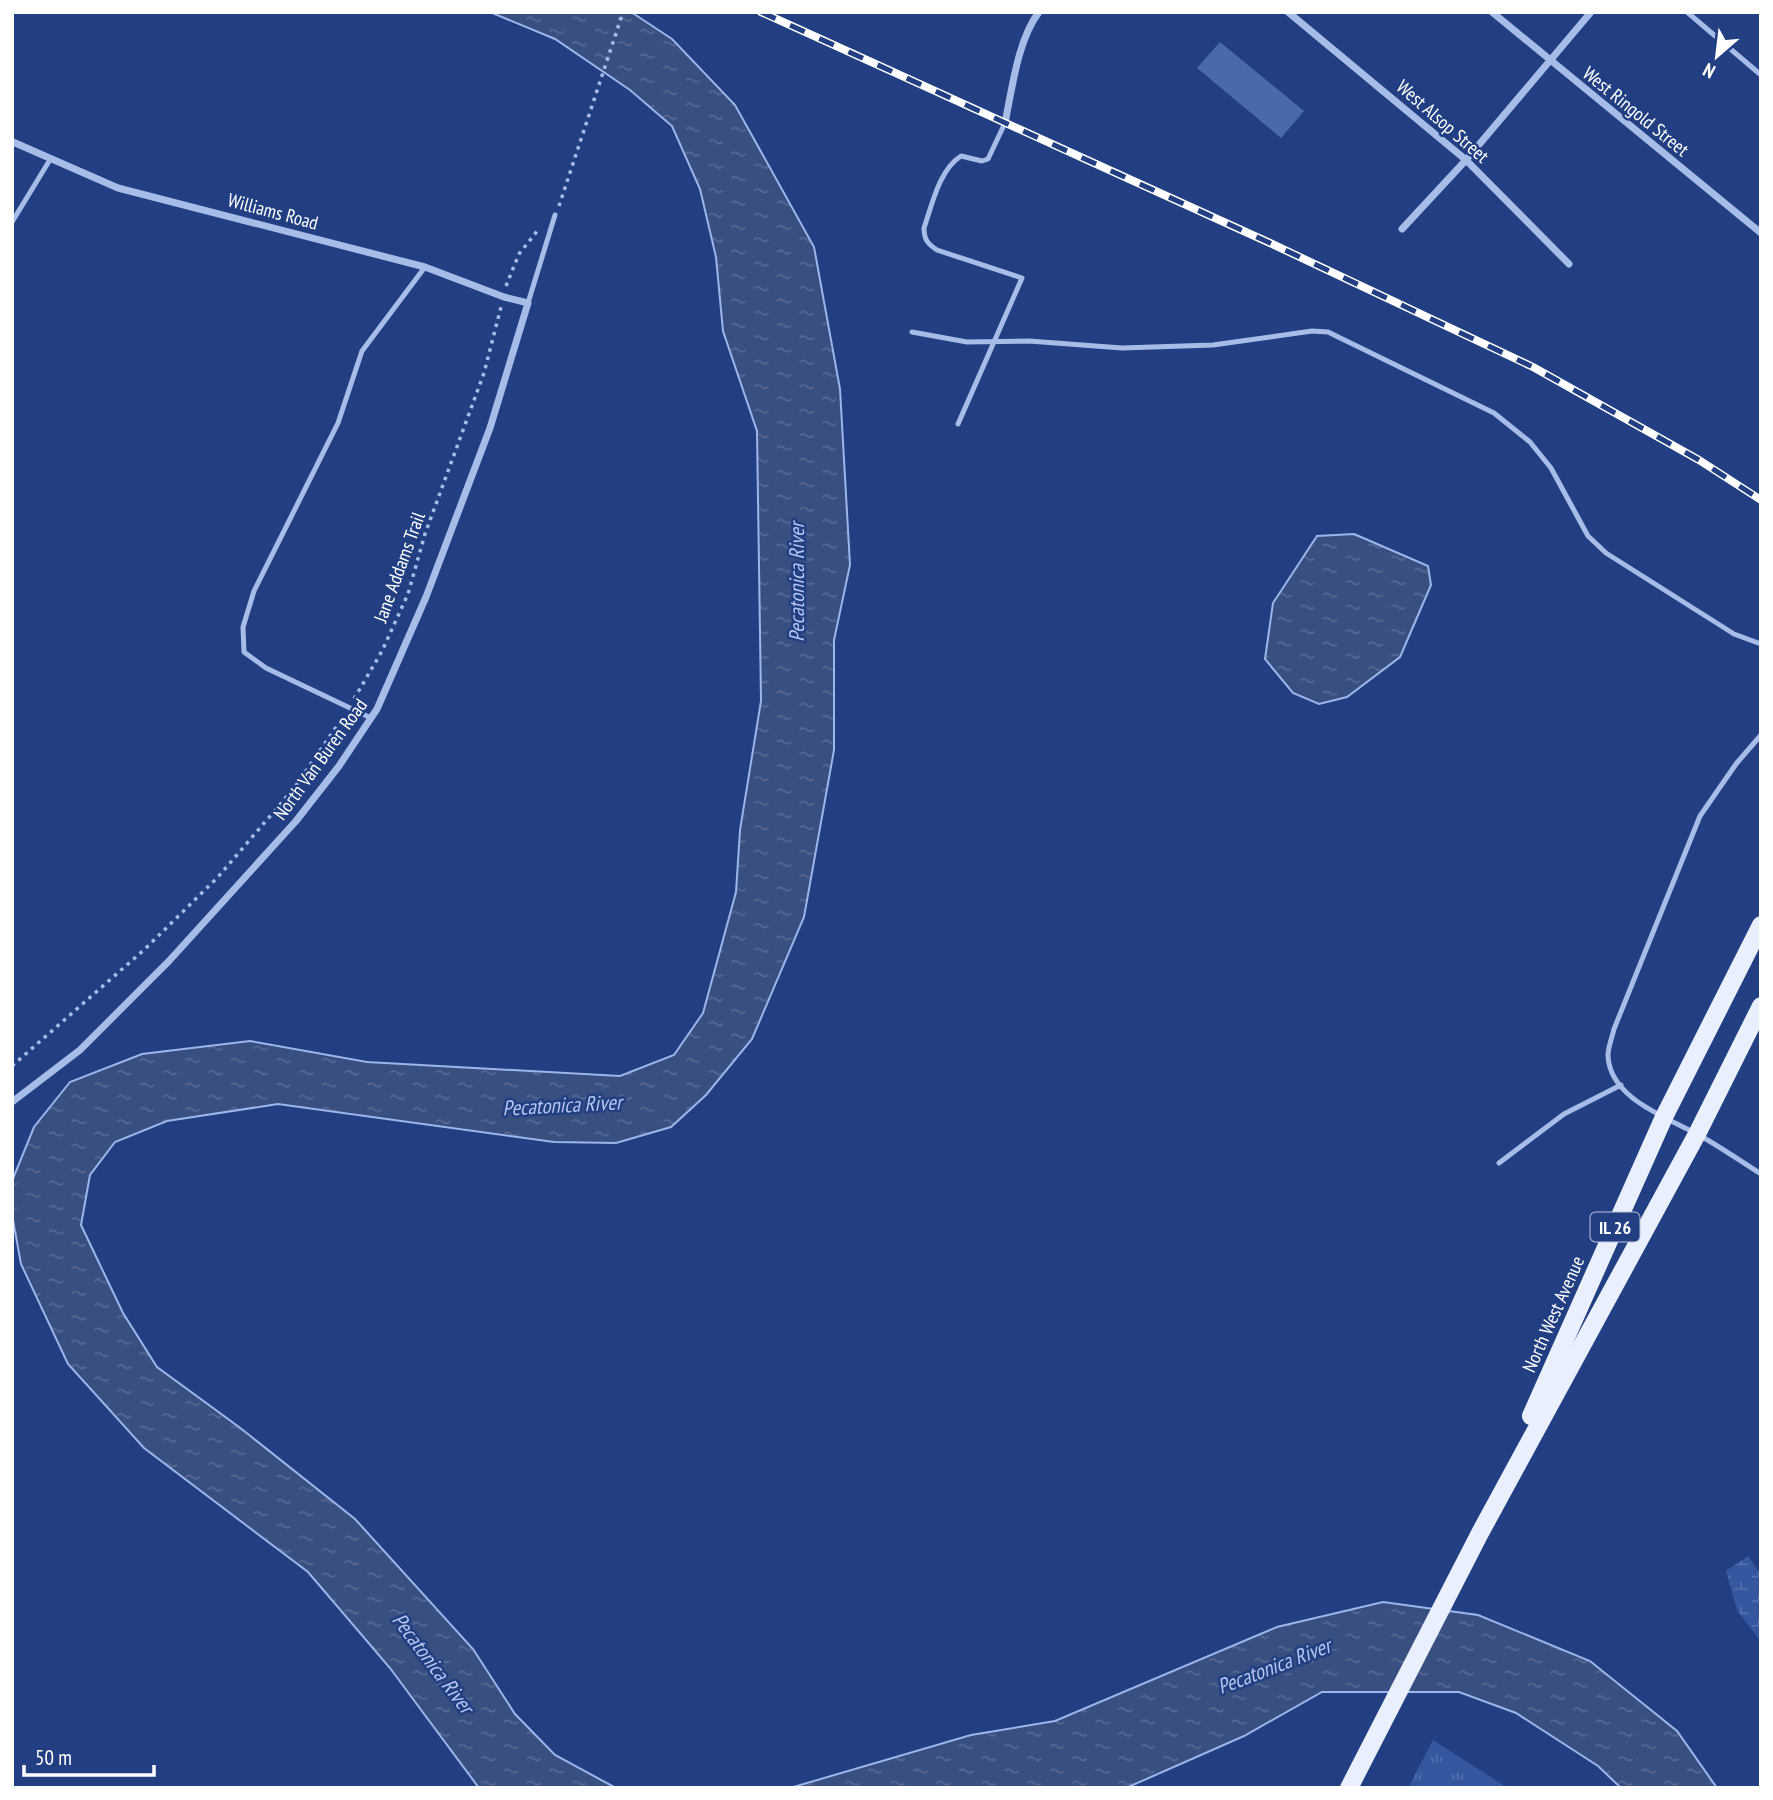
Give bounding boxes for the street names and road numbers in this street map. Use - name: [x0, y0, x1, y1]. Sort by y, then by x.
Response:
- street label: West Ringold Street: [1578, 61, 1695, 162]
- street label: West Alsop Street: [1392, 74, 1495, 168]
- street label: Williams Road: [225, 187, 321, 235]
- street label: Jane Addams Trail: [368, 508, 430, 626]
- street label: North Van Buren Road: [268, 694, 372, 824]
- road number: IL 26: [1590, 1212, 1640, 1242]
- street label: North West Avenue: [1517, 1252, 1589, 1376]

